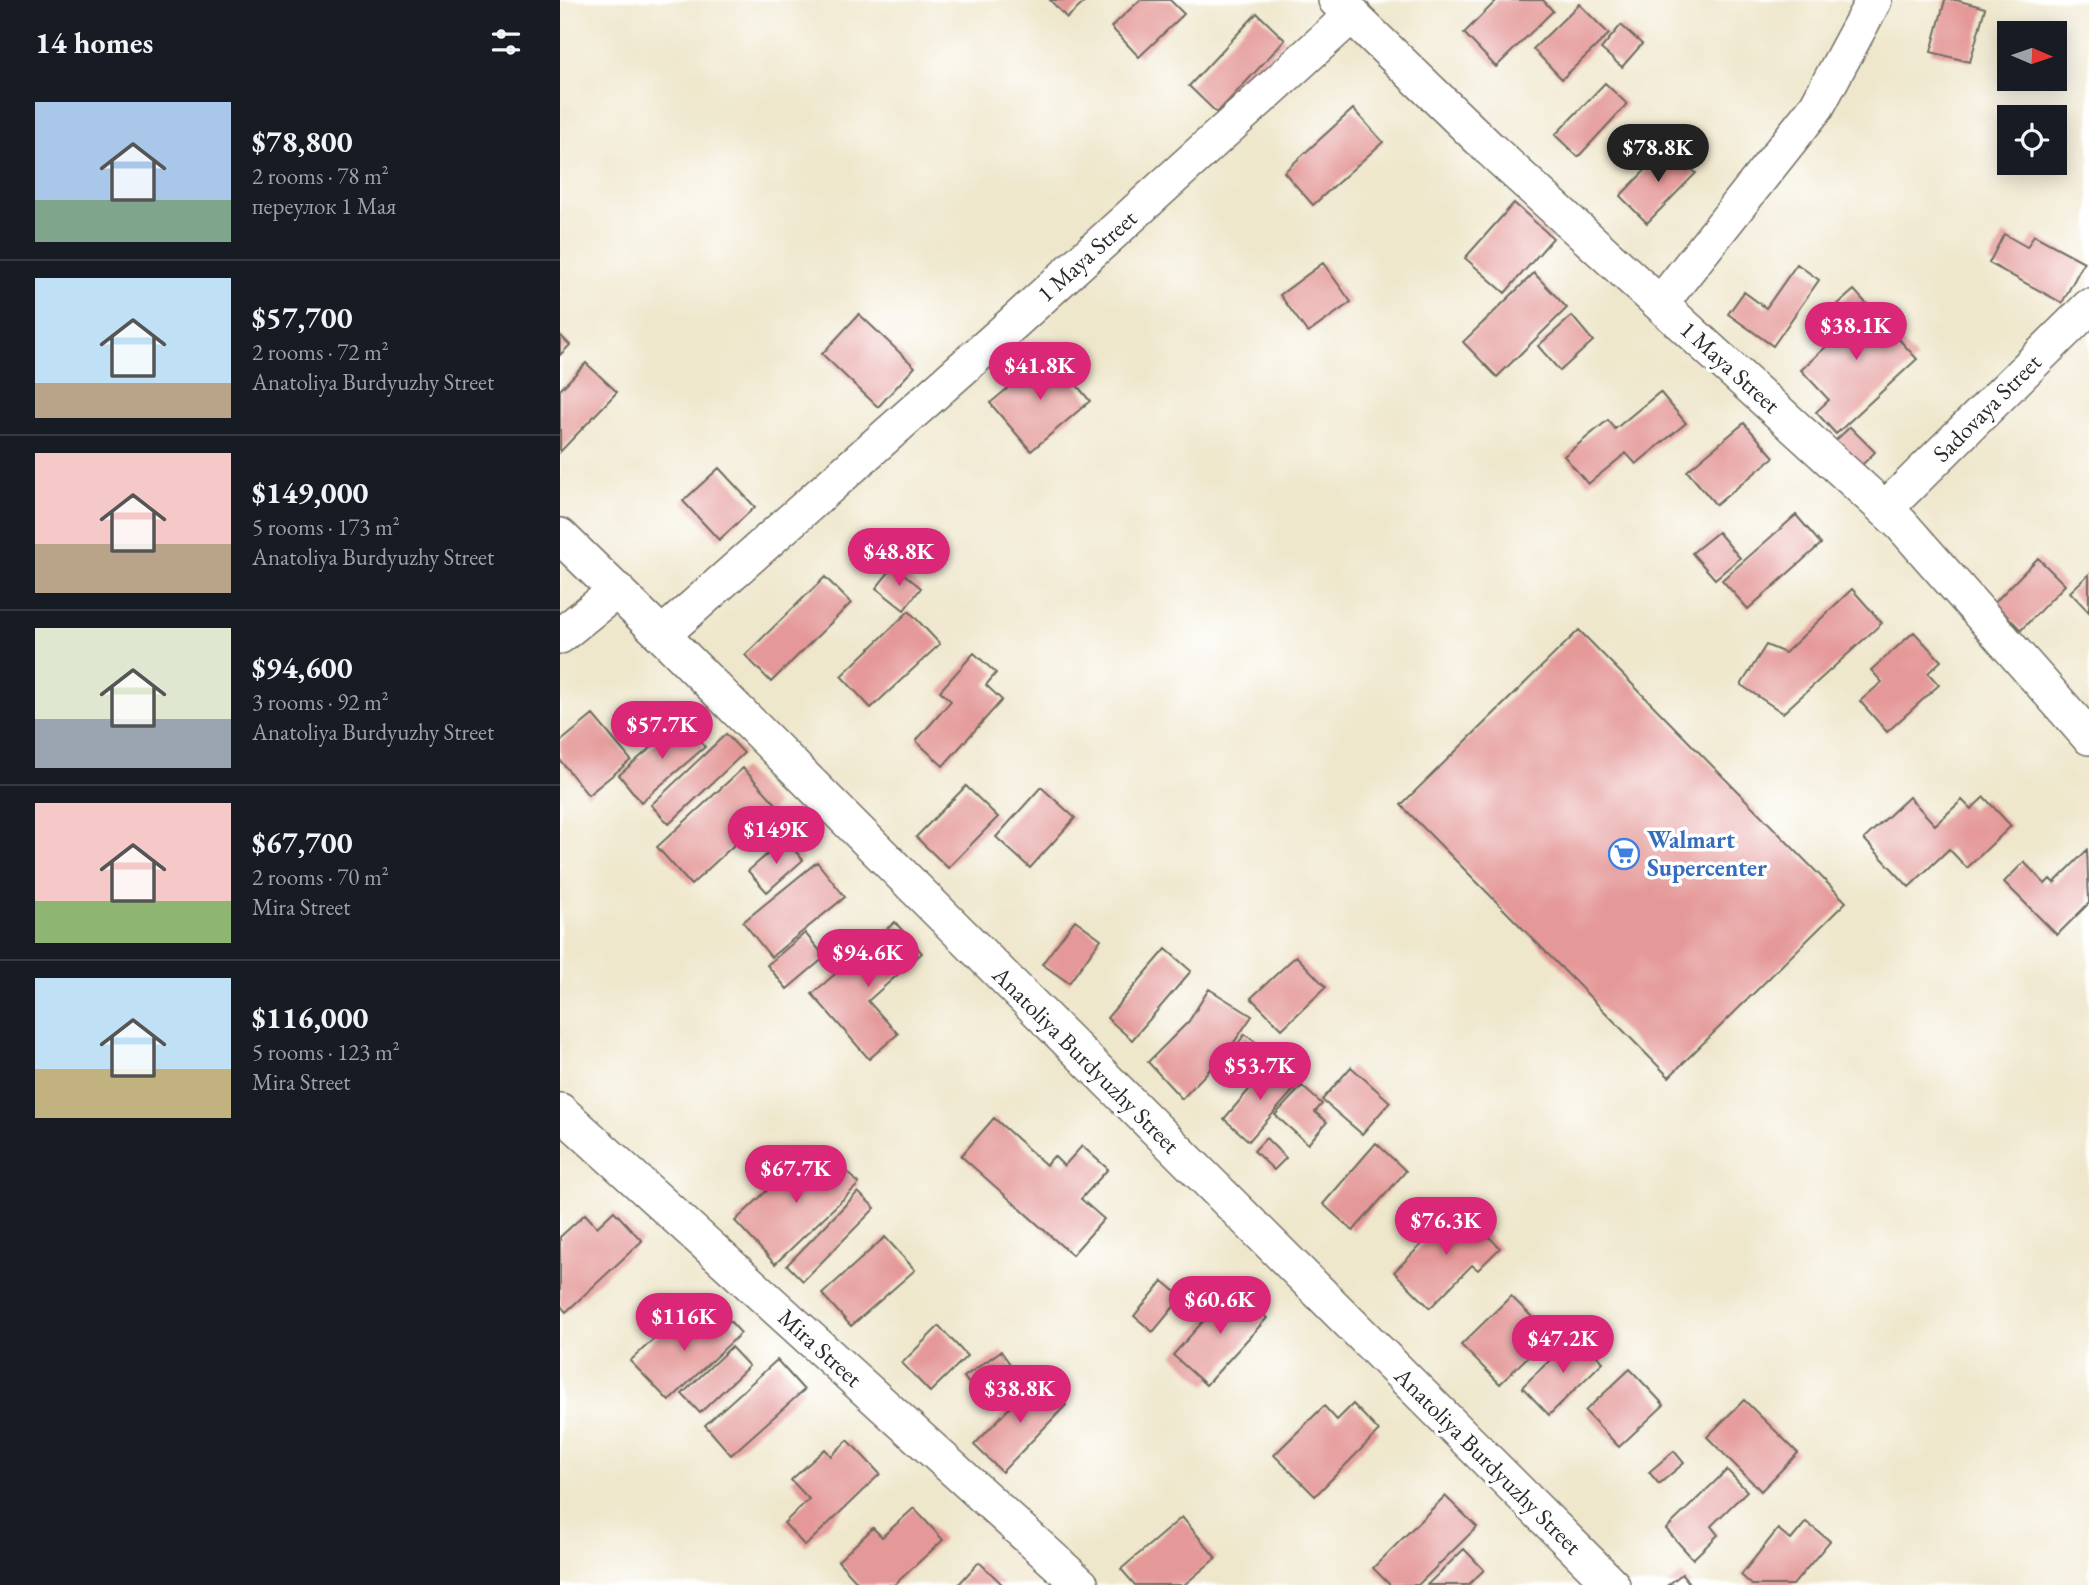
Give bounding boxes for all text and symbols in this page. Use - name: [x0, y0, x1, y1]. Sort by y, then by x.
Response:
- north arrow: [1997, 21, 2067, 91]
- map controls: [1997, 21, 2067, 175]
- text: 14 homes: [35, 23, 153, 62]
- icon: filters: [487, 23, 525, 61]
- button: locate: [1997, 105, 2067, 175]
- text: $78,800: [252, 122, 353, 161]
- pin: $78.8K: [1601, 124, 1715, 184]
- icon: home: [91, 130, 175, 214]
- text: $78.8K: [1623, 132, 1693, 162]
- text: 2 rooms · 78 m²: [252, 161, 389, 191]
- text: переулок 1 Мая: [252, 191, 396, 221]
- street label: 1 Maya Street: [1030, 202, 1143, 309]
- text: $57,700: [252, 298, 353, 337]
- pin: $38.1K: [1799, 302, 1913, 362]
- icon: home: [91, 306, 175, 390]
- text: $38.1K: [1821, 310, 1891, 340]
- street label: 1 Maya Street: [1674, 314, 1787, 420]
- text: 2 rooms · 72 m²: [252, 337, 389, 367]
- pin: $41.8K: [983, 342, 1097, 402]
- street label: Sadovaya Street: [1926, 346, 2048, 469]
- text: $41.8K: [1005, 350, 1075, 380]
- text: Anatoliya Burdyuzhy Street: [252, 367, 494, 397]
- text: $149,000: [252, 473, 368, 512]
- icon: home: [91, 481, 175, 565]
- text: 5 rooms · 173 m²: [252, 512, 400, 542]
- pin: $48.8K: [842, 528, 956, 588]
- text: $48.8K: [864, 536, 934, 566]
- text: Anatoliya Burdyuzhy Street: [252, 542, 494, 572]
- text: $94,600: [252, 648, 353, 687]
- icon: home: [91, 656, 175, 740]
- text: 3 rooms · 92 m²: [252, 687, 389, 717]
- pin: $57.7K: [605, 702, 719, 761]
- text: $57.7K: [627, 709, 697, 739]
- text: Anatoliya Burdyuzhy Street: [252, 717, 494, 747]
- pin: $149K: [727, 806, 825, 866]
- text: $149K: [744, 814, 808, 844]
- text: $67,700: [252, 823, 353, 862]
- place label: Walmart Supercenter: [1647, 824, 1767, 883]
- icon: home: [91, 831, 175, 915]
- supermarket icon: Walmart Supercenter: [1607, 837, 1641, 871]
- text: 2 rooms · 70 m²: [252, 862, 389, 892]
- text: Mira Street: [252, 892, 350, 922]
- pin: $94.6K: [811, 930, 925, 989]
- text: $94.6K: [833, 937, 903, 967]
- street label: Anatoliya Burdyuzhy Street: [985, 959, 1187, 1160]
- text: $116,000: [252, 998, 368, 1037]
- icon: home: [91, 1006, 175, 1090]
- text: 5 rooms · 123 m²: [252, 1037, 400, 1067]
- pin: $53.7K: [1203, 1042, 1317, 1102]
- text: $53.7K: [1225, 1050, 1295, 1080]
- text: Mira Street: [252, 1067, 350, 1097]
- pin: $67.7K: [739, 1146, 853, 1205]
- text: $67.7K: [761, 1153, 831, 1183]
- pin: $76.3K: [1389, 1198, 1503, 1257]
- text: $76.3K: [1411, 1205, 1481, 1235]
- pin: $60.6K: [1163, 1276, 1277, 1336]
- text: $60.6K: [1185, 1284, 1255, 1314]
- pin: $116K: [635, 1294, 733, 1353]
- text: $116K: [652, 1301, 716, 1331]
- street label: Mira Street: [772, 1302, 869, 1394]
- pin: $47.2K: [1506, 1316, 1620, 1375]
- text: $47.2K: [1528, 1323, 1598, 1353]
- street label: Anatoliya Burdyuzhy Street: [1387, 1360, 1589, 1561]
- pin: $38.8K: [963, 1366, 1077, 1425]
- text: $38.8K: [985, 1373, 1055, 1403]

